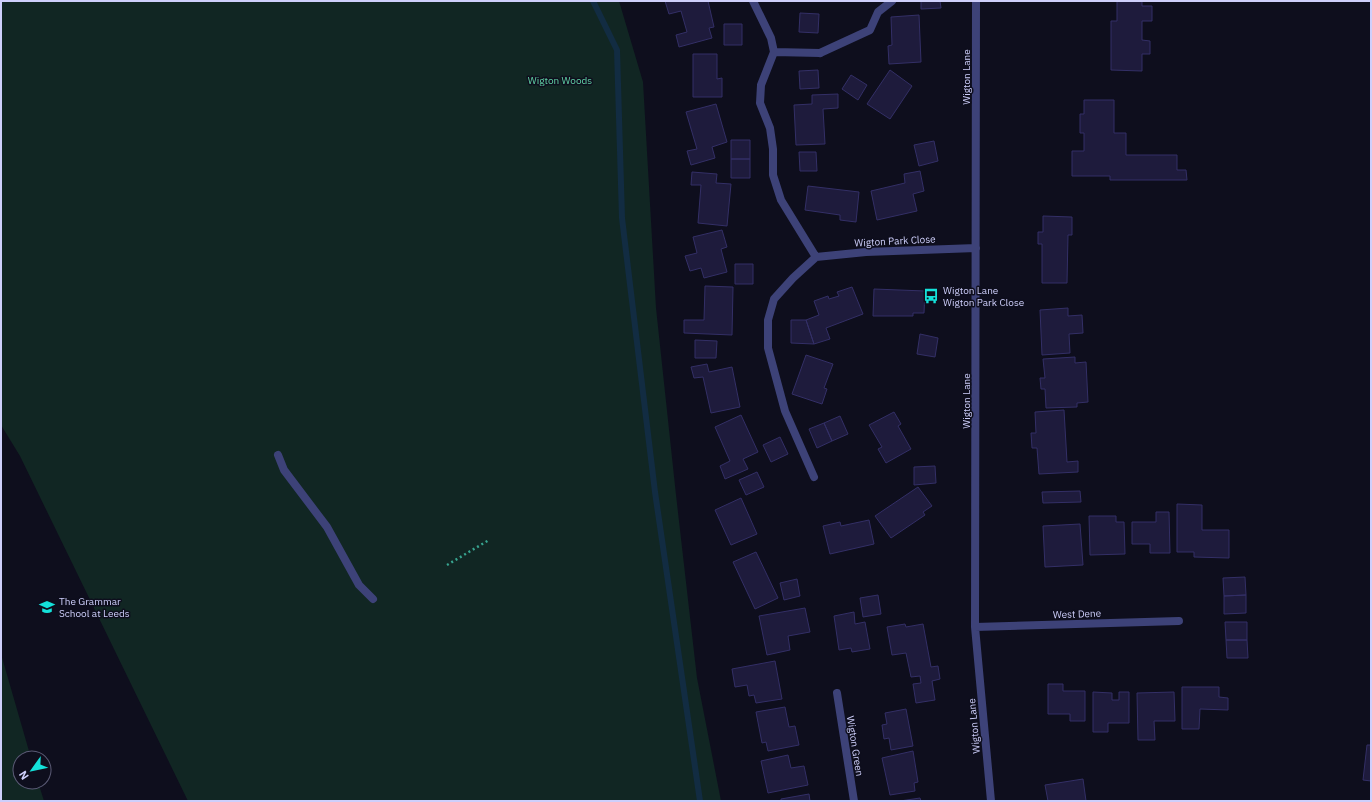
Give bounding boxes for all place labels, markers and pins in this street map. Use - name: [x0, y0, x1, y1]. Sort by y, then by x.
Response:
- place label: Wigton Lane Wigton Park Close: [943, 284, 1025, 309]
- bus stop icon: Wigton Lane Wigton Park Close: [922, 287, 940, 305]
- place label: The Grammar School at Leeds: [59, 595, 130, 620]
- school or university icon: The Grammar School at Leeds: [38, 598, 56, 616]

